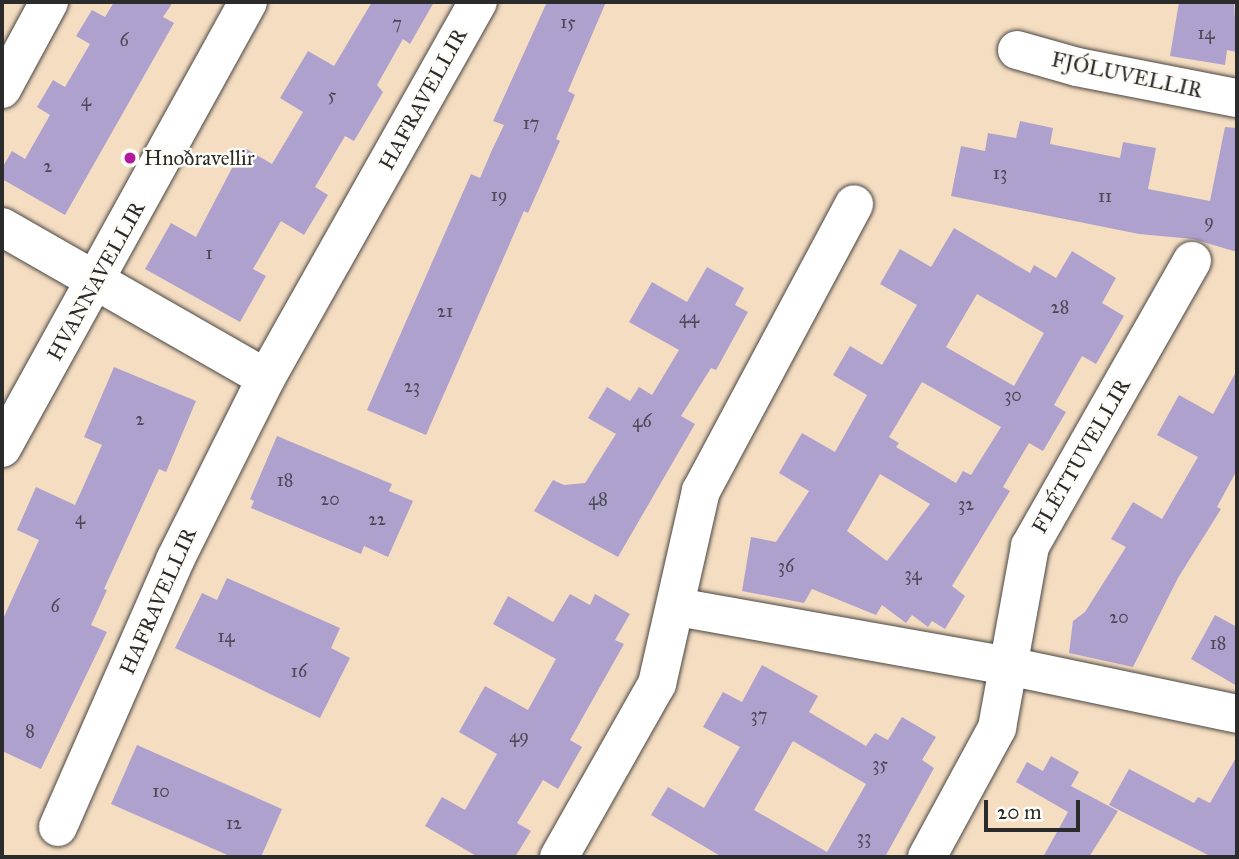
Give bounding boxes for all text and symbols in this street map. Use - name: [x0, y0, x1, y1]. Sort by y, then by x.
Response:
- house number: 15: [560, 11, 576, 33]
- house number: 7: [392, 12, 402, 34]
- house number: 14: [1197, 22, 1215, 44]
- street label: HAFRAVELLIR: [374, 24, 472, 174]
- house number: 6: [119, 29, 129, 51]
- street label: FJÓLUVELLIR: [1049, 47, 1205, 103]
- house number: 5: [328, 84, 336, 106]
- house number: 4: [81, 89, 91, 111]
- house number: 17: [523, 112, 539, 134]
- place label: Hnoðravellir: [144, 145, 255, 171]
- marker: Hnoðravellir: [122, 150, 138, 166]
- house number: 2: [44, 155, 52, 177]
- house number: 13: [993, 162, 1007, 184]
- house number: 19: [491, 184, 507, 206]
- house number: 11: [1098, 185, 1112, 207]
- street label: HVANNAVELLIR: [42, 197, 150, 365]
- house number: 9: [1204, 210, 1214, 232]
- house number: 1: [205, 242, 213, 264]
- house number: 28: [1051, 296, 1069, 318]
- house number: 21: [437, 300, 453, 322]
- house number: 44: [679, 306, 699, 328]
- street label: FLÉTTUVELLIR: [1026, 374, 1136, 538]
- house number: 23: [404, 375, 420, 397]
- house number: 30: [1004, 384, 1022, 406]
- house number: 2: [136, 408, 144, 430]
- house number: 46: [632, 410, 652, 432]
- house number: 18: [277, 469, 293, 491]
- house number: 20: [320, 488, 340, 510]
- house number: 48: [588, 488, 608, 510]
- house number: 32: [958, 493, 974, 515]
- house number: 4: [75, 507, 85, 529]
- house number: 22: [368, 508, 386, 530]
- street label: HAFRAVELLIR: [114, 524, 202, 678]
- house number: 36: [778, 555, 794, 577]
- house number: 34: [904, 563, 922, 585]
- house number: 6: [50, 595, 60, 617]
- house number: 20: [1109, 606, 1129, 628]
- house number: 14: [217, 625, 235, 647]
- house number: 18: [1210, 632, 1226, 654]
- house number: 16: [291, 660, 307, 682]
- house number: 37: [751, 704, 767, 726]
- house number: 8: [25, 720, 35, 742]
- house number: 49: [509, 725, 529, 747]
- house number: 35: [872, 753, 888, 775]
- house number: 10: [152, 780, 170, 802]
- scale bar: [987, 786, 1083, 830]
- text: 20 m: [997, 799, 1042, 825]
- house number: 12: [226, 812, 242, 834]
- house number: 33: [857, 826, 871, 848]

